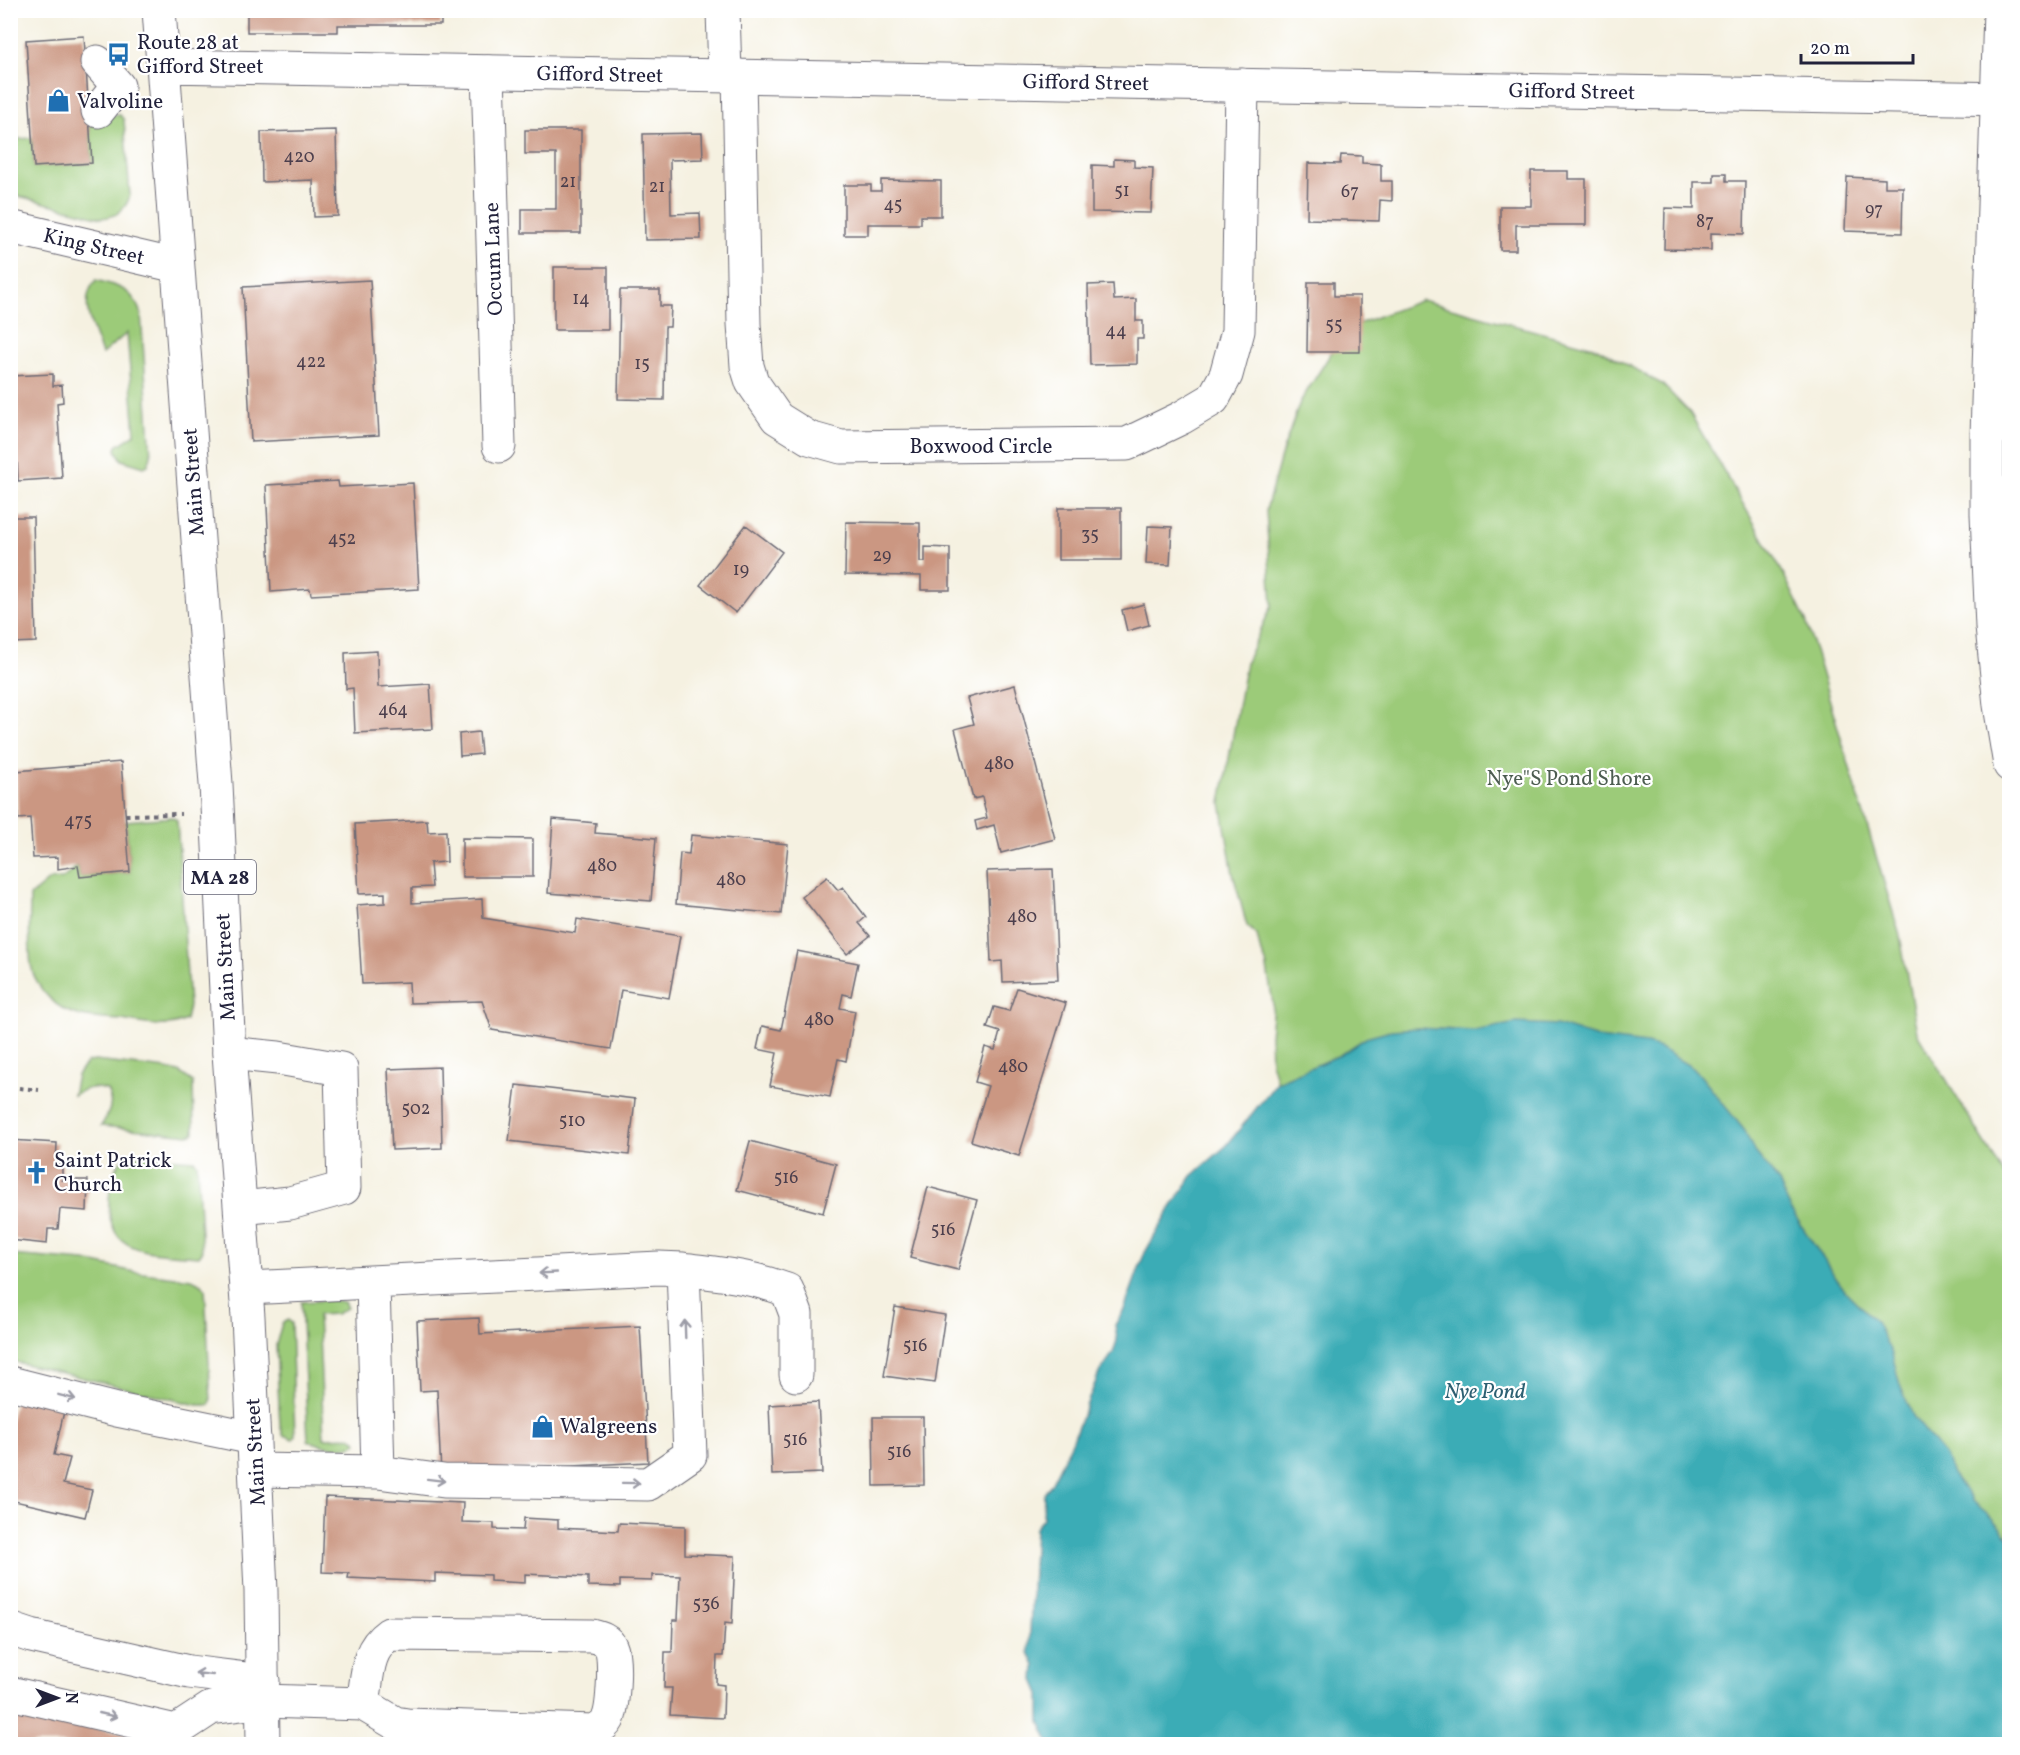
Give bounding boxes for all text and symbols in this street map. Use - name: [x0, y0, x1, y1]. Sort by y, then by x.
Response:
- scale bar: [1801, 27, 1914, 65]
- place label: Route 28 at Gifford Street: [137, 29, 264, 82]
- text: 20 m: [1810, 37, 1850, 62]
- bus stop icon: Route 28 at Gifford Street: [106, 41, 132, 67]
- street label: Gifford Street: [536, 60, 664, 91]
- street label: Gifford Street: [1022, 68, 1150, 99]
- street label: Gifford Street: [1508, 77, 1636, 108]
- shop icon: Valvoline: [46, 88, 72, 114]
- place label: Valvoline: [77, 88, 163, 117]
- house number: 420: [283, 145, 315, 170]
- house number: 21: [560, 170, 576, 195]
- house number: 21: [649, 175, 665, 200]
- house number: 51: [1114, 179, 1130, 204]
- house number: 67: [1341, 180, 1359, 205]
- house number: 45: [884, 193, 902, 218]
- house number: 97: [1865, 198, 1883, 223]
- street label: Occum Lane: [478, 202, 511, 316]
- house number: 87: [1696, 210, 1714, 235]
- street label: King Street: [40, 222, 147, 273]
- house number: 14: [572, 287, 590, 312]
- house number: 55: [1325, 313, 1343, 338]
- house number: 44: [1105, 319, 1127, 344]
- house number: 422: [296, 350, 326, 375]
- house number: 15: [634, 352, 650, 377]
- street label: Main Street: [176, 427, 213, 537]
- street label: Boxwood Circle: [909, 433, 1053, 462]
- house number: 35: [1081, 523, 1099, 548]
- house number: 452: [328, 527, 356, 552]
- house number: 29: [873, 544, 891, 569]
- house number: 19: [733, 558, 749, 583]
- house number: 464: [378, 698, 408, 723]
- house number: 480: [984, 752, 1014, 777]
- park label: Nye"S Pond Shore: [1487, 765, 1651, 794]
- house number: 475: [64, 809, 92, 834]
- house number: 480: [587, 854, 617, 879]
- road number: MA 28: [184, 860, 256, 894]
- house number: 480: [716, 868, 746, 893]
- house number: 480: [1007, 905, 1037, 930]
- street label: Main Street: [209, 912, 244, 1022]
- house number: 480: [804, 1008, 834, 1033]
- house number: 480: [998, 1055, 1028, 1080]
- house number: 502: [402, 1097, 430, 1122]
- house number: 510: [559, 1109, 585, 1134]
- place label: Saint Patrick Church: [54, 1147, 172, 1200]
- church icon: Saint Patrick Church: [23, 1159, 49, 1185]
- house number: 516: [774, 1166, 798, 1191]
- house number: 516: [931, 1218, 955, 1243]
- one-way arrow: [539, 1268, 559, 1279]
- one-way arrow: [680, 1319, 691, 1339]
- house number: 516: [903, 1334, 927, 1359]
- water label: Nye Pond: [1444, 1377, 1526, 1408]
- one-way arrow: [57, 1392, 76, 1403]
- street label: Main Street: [239, 1397, 274, 1507]
- shop icon: Walgreens: [529, 1413, 555, 1439]
- place label: Walgreens: [560, 1413, 657, 1442]
- house number: 516: [783, 1428, 807, 1453]
- house number: 516: [887, 1440, 911, 1465]
- one-way arrow: [425, 1475, 445, 1486]
- one-way arrow: [620, 1477, 640, 1489]
- house number: 536: [693, 1592, 720, 1617]
- north arrow: [27, 1668, 87, 1728]
- one-way arrow: [195, 1668, 215, 1679]
- text: N: [59, 1692, 81, 1704]
- one-way arrow: [99, 1710, 118, 1722]

